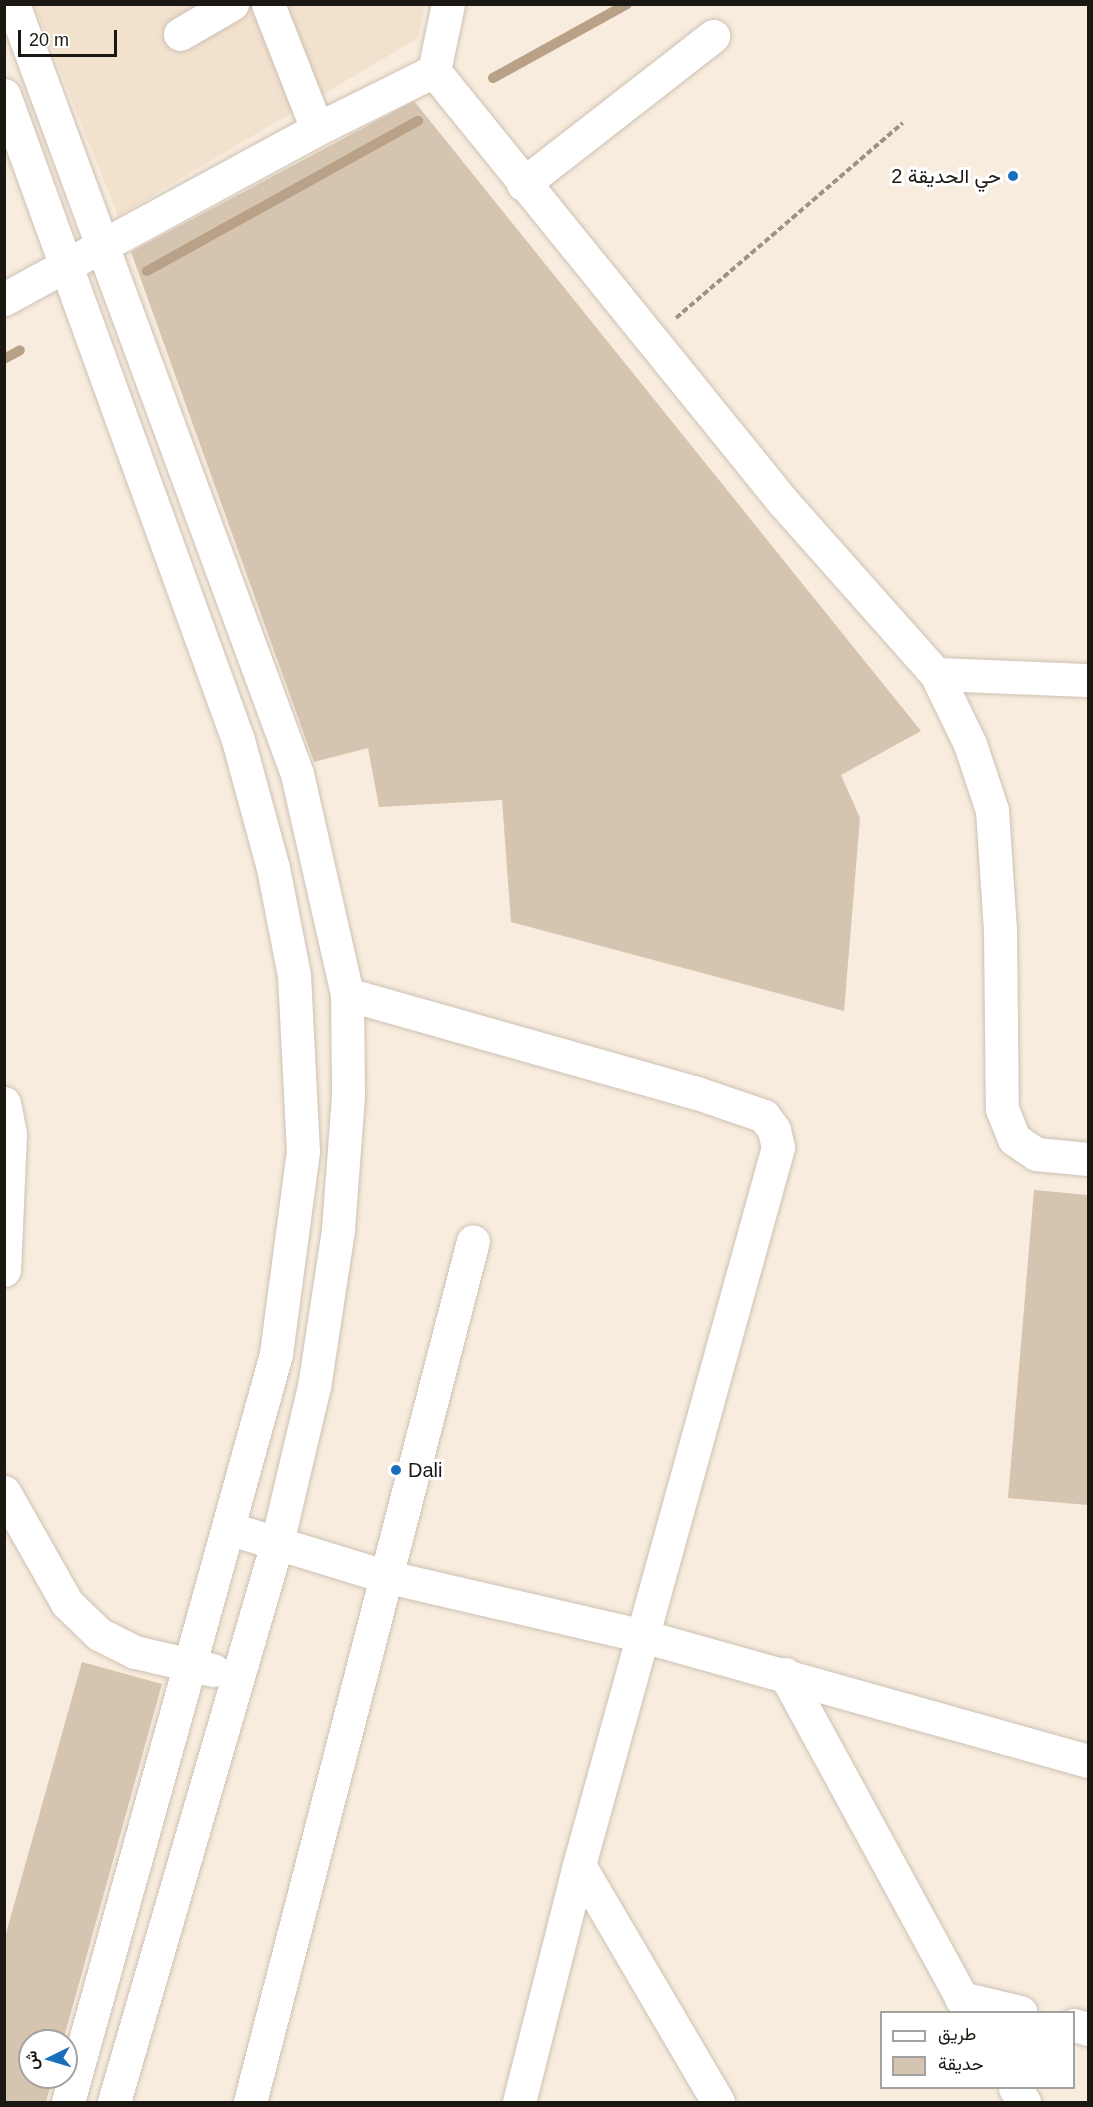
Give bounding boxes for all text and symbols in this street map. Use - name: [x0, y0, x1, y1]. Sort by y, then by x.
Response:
- scale bar: [21, 18, 120, 56]
- text: 20 m: [29, 30, 69, 50]
- place label: حي الحديقة 2: [891, 164, 1001, 188]
- marker: حي الحديقة 2: [1006, 169, 1020, 183]
- place label: Dali: [408, 1458, 442, 1482]
- marker: Dali: [389, 1463, 403, 1477]
- legend: [880, 2011, 1075, 2089]
- text: طريق: [938, 2024, 976, 2044]
- north arrow: [18, 2029, 78, 2089]
- text: ش: [22, 2050, 41, 2071]
- text: حديقة: [938, 2054, 984, 2074]

